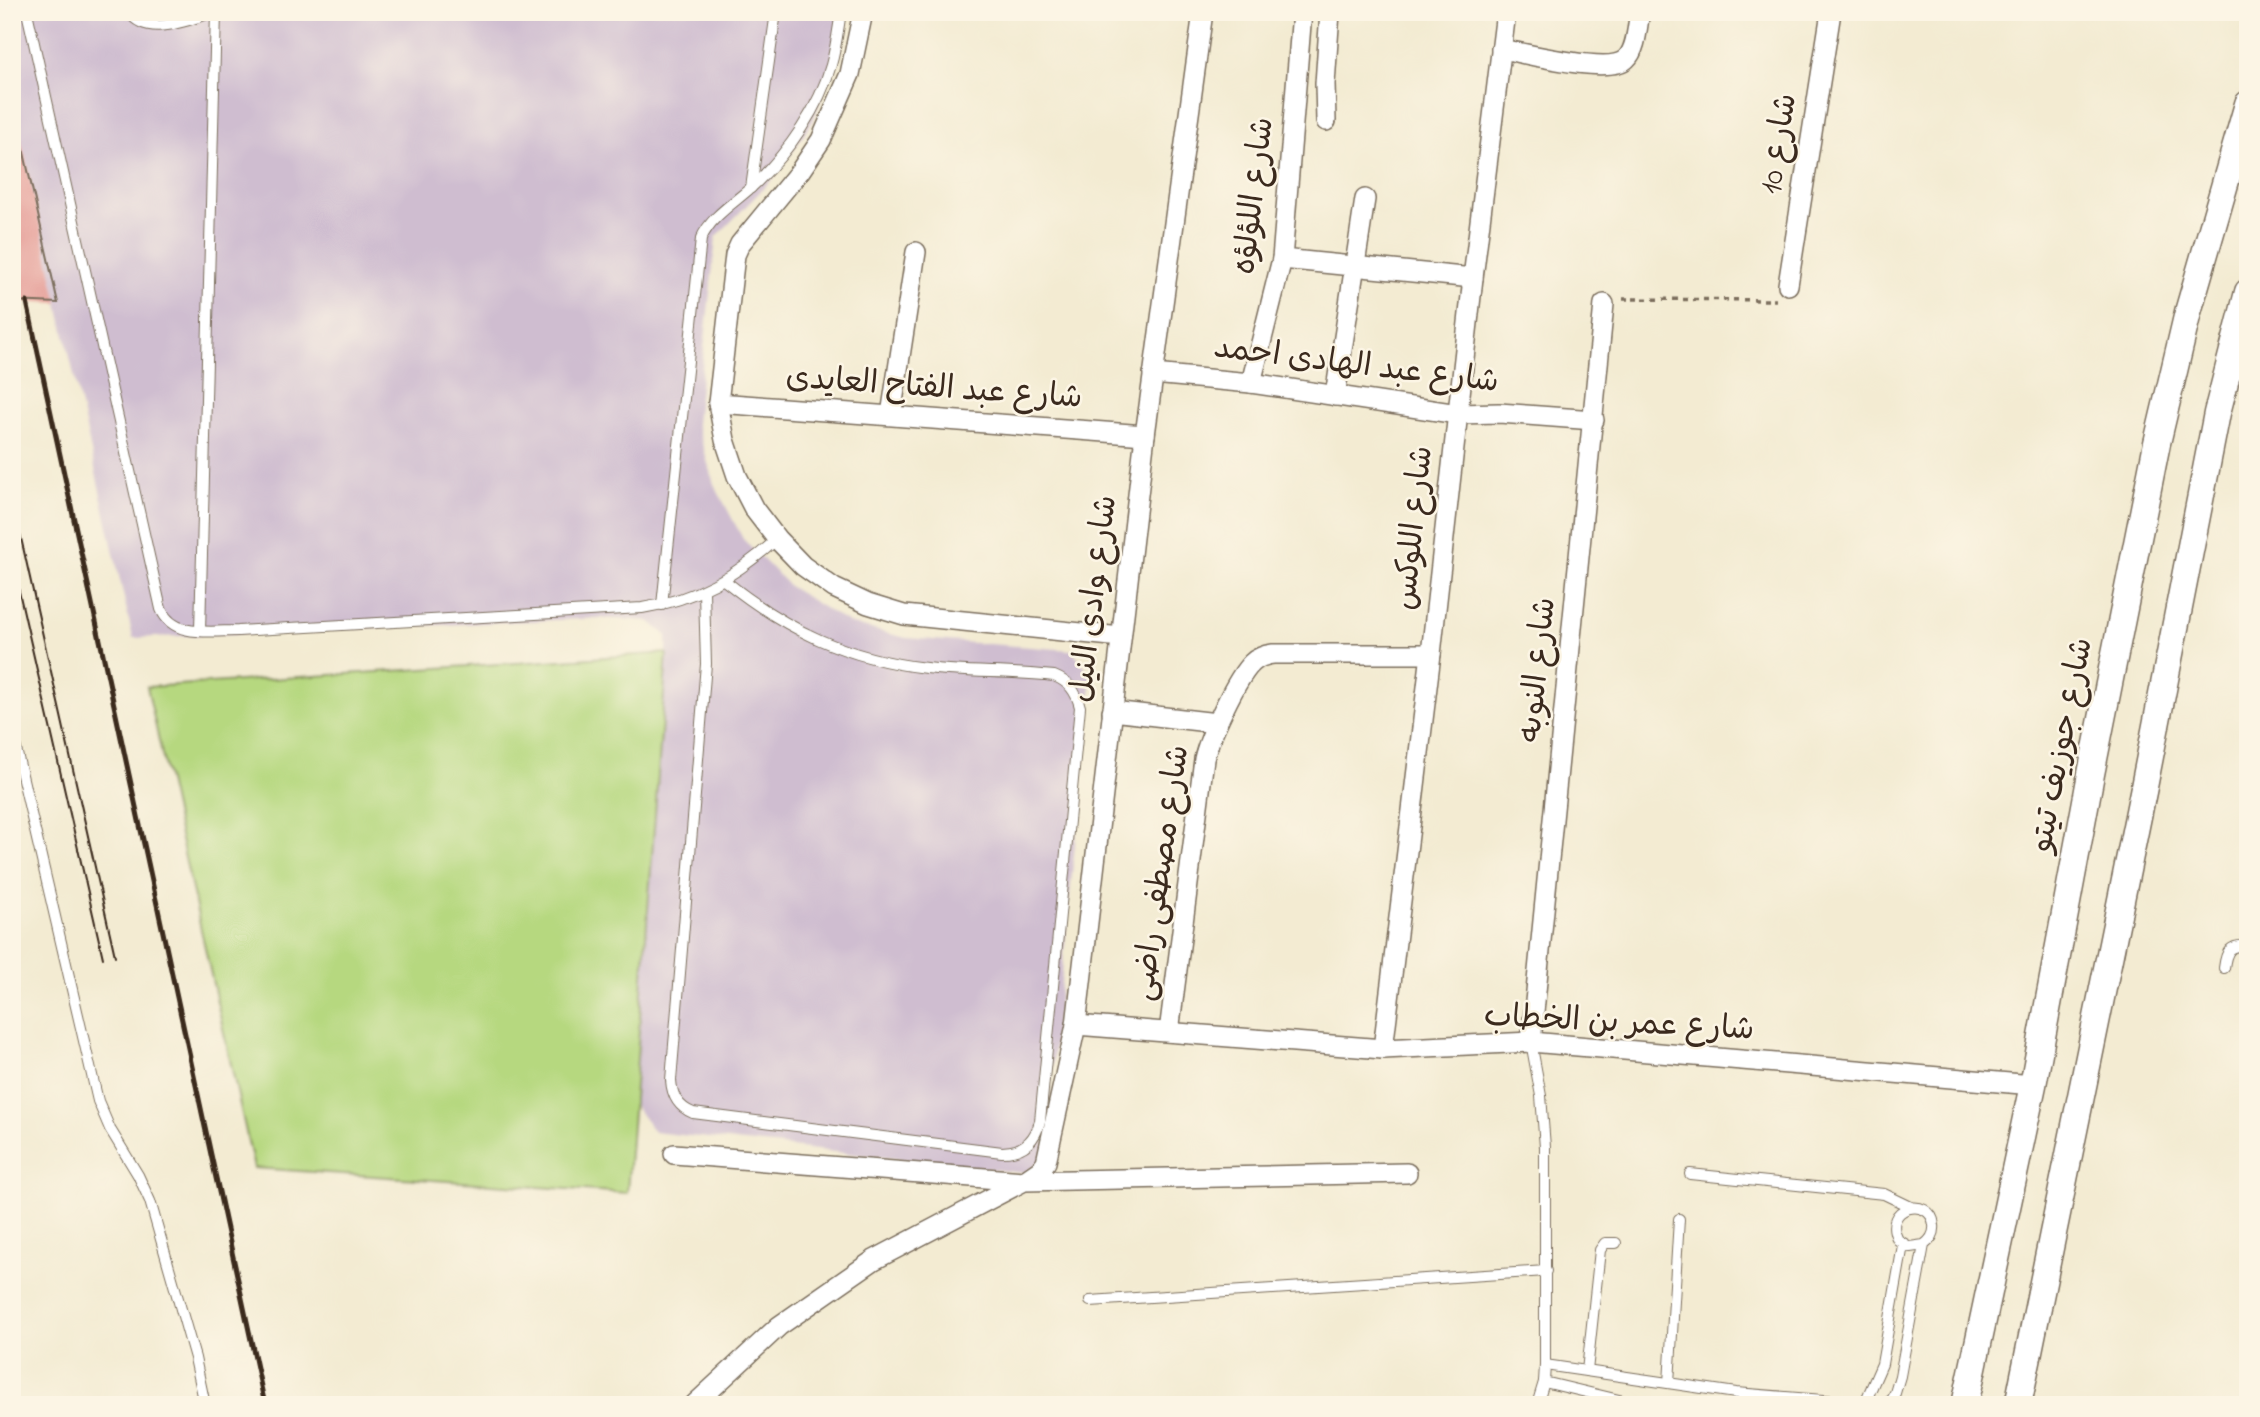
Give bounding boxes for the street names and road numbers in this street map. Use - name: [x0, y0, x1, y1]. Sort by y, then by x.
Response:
- street label: شارع 10: [1749, 90, 1811, 198]
- street label: شارع اللؤلؤه: [1222, 115, 1288, 277]
- street label: شارع عبد الهادى احمد: [1211, 325, 1501, 407]
- street label: شارع عبد الفتاح العايدى: [784, 355, 1084, 423]
- street label: شارع اللوكس: [1383, 444, 1447, 612]
- street label: شارع وادى النيل: [1059, 493, 1131, 705]
- street label: شارع النوبه: [1508, 595, 1570, 745]
- street label: شارع جوزيف تيتو: [2019, 634, 2107, 859]
- street label: شارع مصطفى راضى: [1121, 742, 1203, 1004]
- street label: شارع عمر بن الخطاب: [1483, 993, 1755, 1055]

